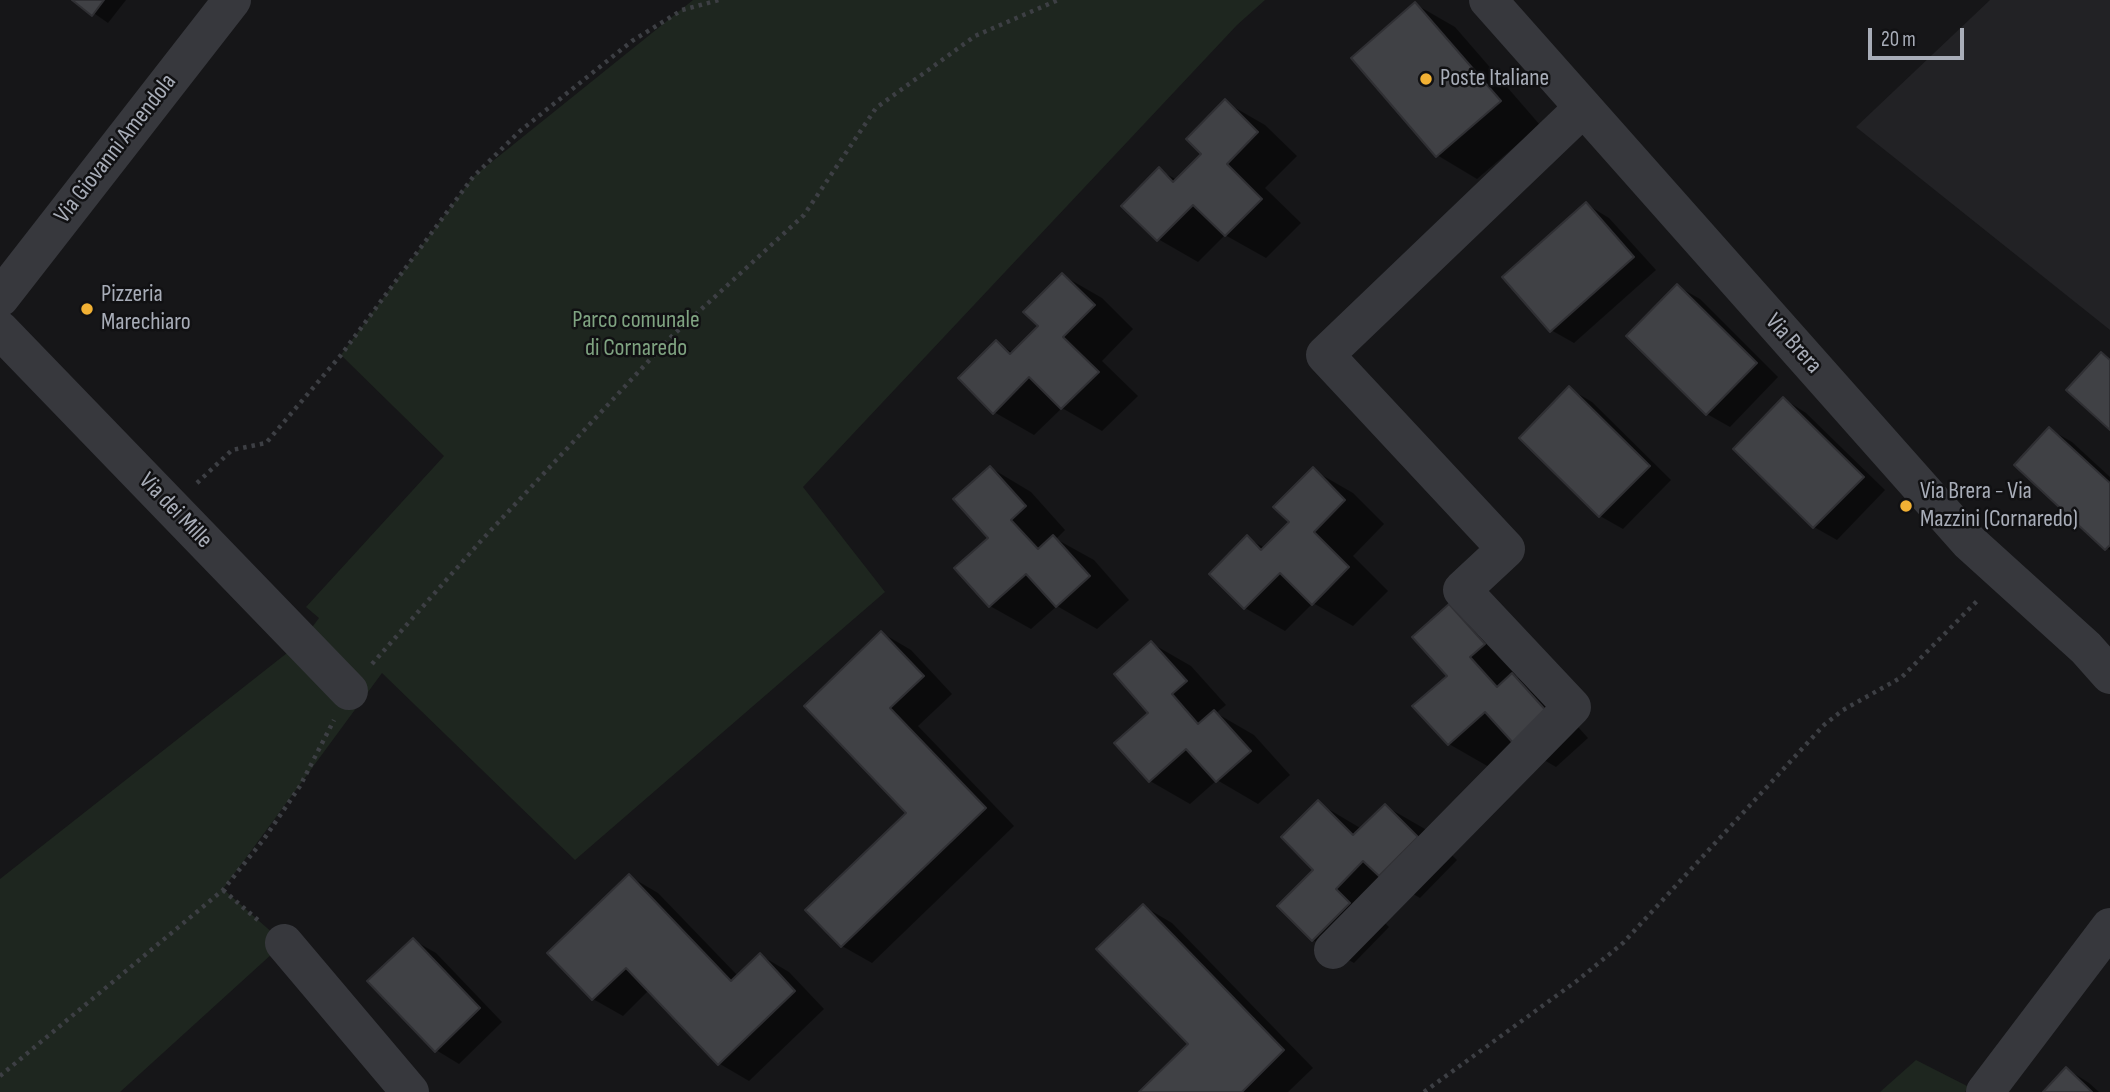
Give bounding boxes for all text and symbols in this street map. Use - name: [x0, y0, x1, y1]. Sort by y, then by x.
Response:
- scale bar: [1872, 14, 1968, 58]
- text: 20 m: [1881, 27, 1916, 52]
- place label: Poste Italiane: [1440, 65, 1549, 93]
- street label: Via Giovanni Amendola: [49, 69, 183, 229]
- marker: Poste Italiane: [1418, 71, 1434, 87]
- place label: Pizzeria Marechiaro: [101, 281, 191, 337]
- marker: Pizzeria Marechiaro: [79, 301, 95, 317]
- park label: Parco comunale di Cornaredo: [572, 307, 700, 363]
- street label: Via Brera: [1759, 308, 1827, 380]
- street label: Via dei Mille: [132, 467, 218, 555]
- place label: Via Brera - Via Mazzini (Cornaredo): [1920, 478, 2078, 534]
- marker: Via Brera - Via Mazzini (Cornaredo): [1898, 498, 1914, 514]

